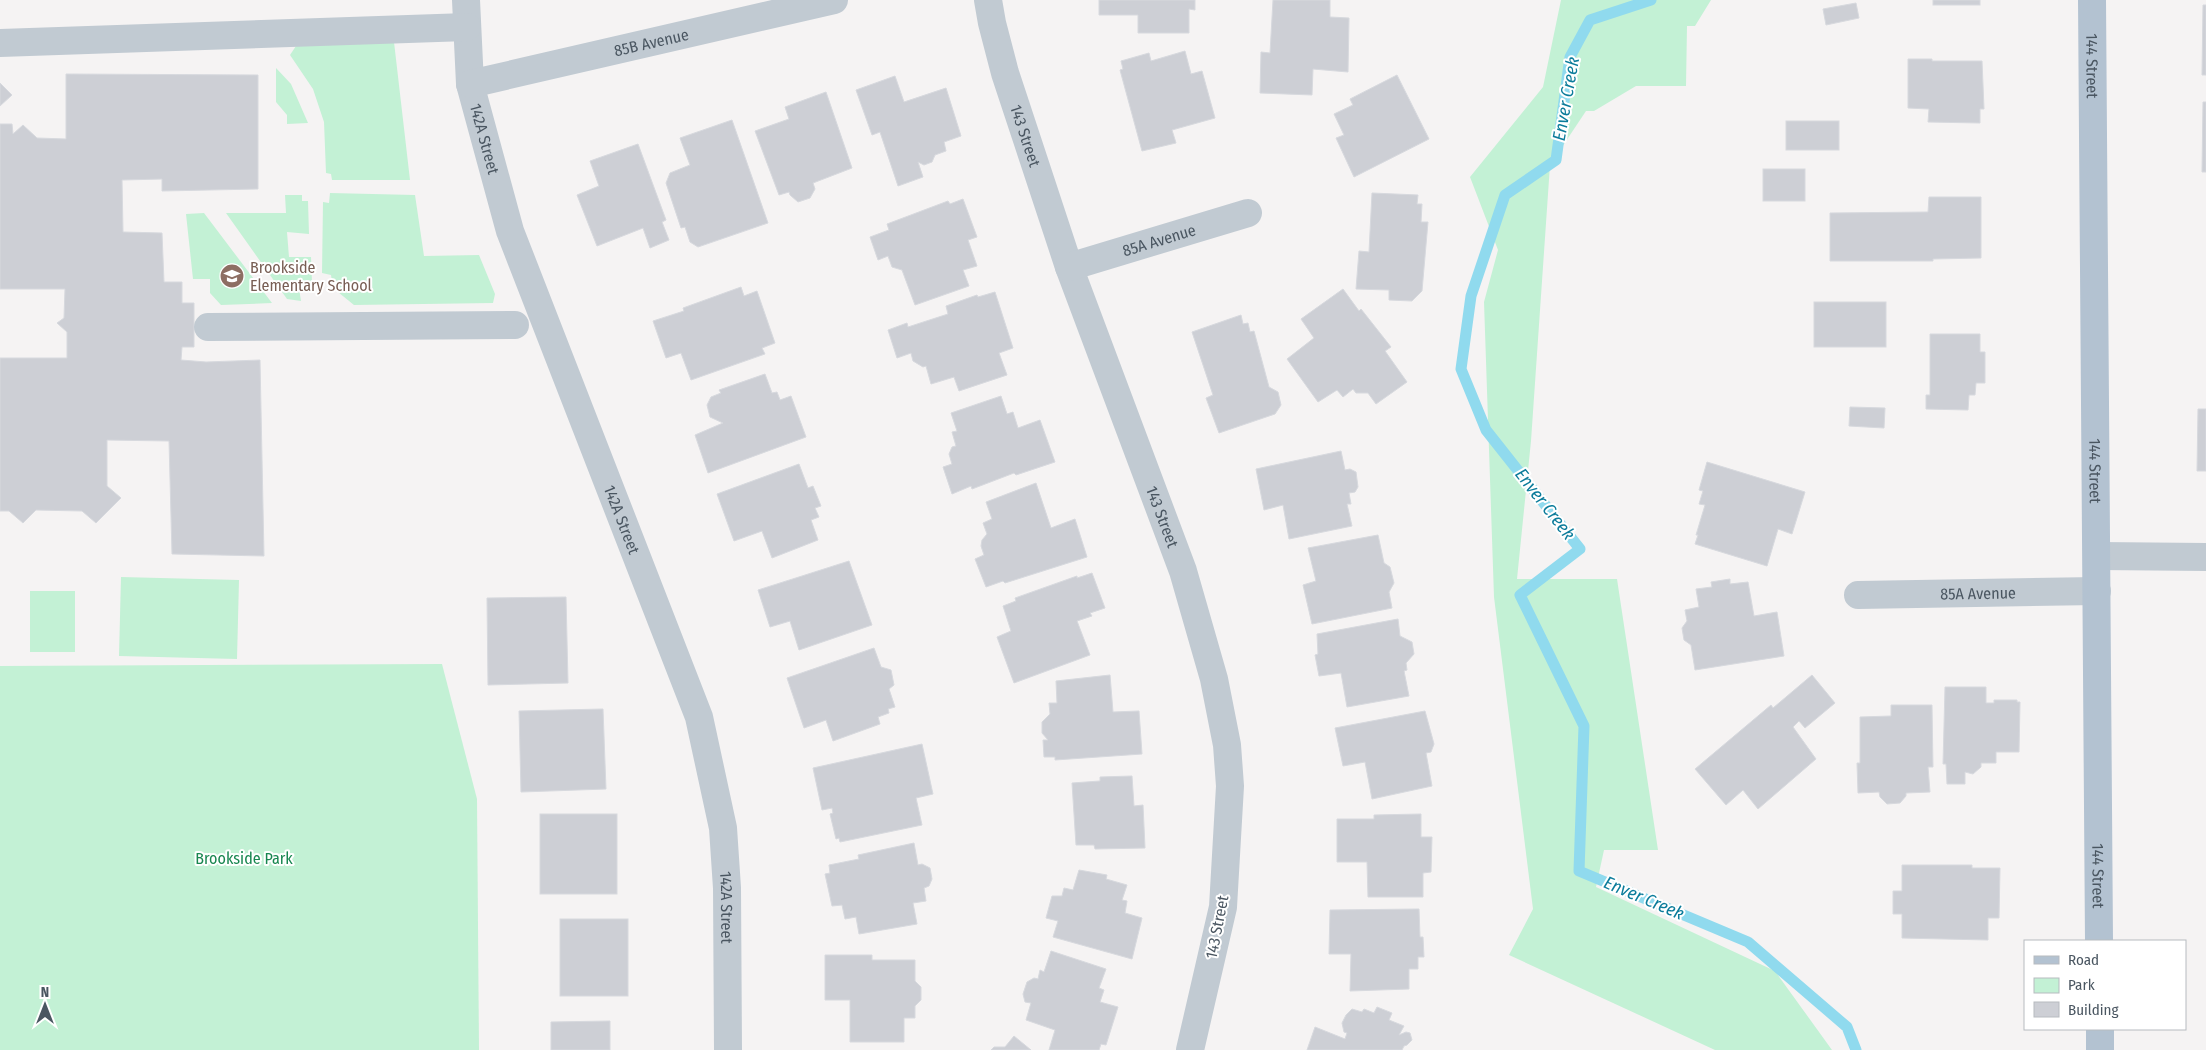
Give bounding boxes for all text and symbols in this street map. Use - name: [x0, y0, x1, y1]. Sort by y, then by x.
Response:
- street label: 85B Avenue: [612, 24, 690, 60]
- street label: 144 Street: [2083, 33, 2102, 99]
- water label: Enver Creek: [1548, 55, 1584, 143]
- street label: 142A Street: [466, 101, 504, 177]
- street label: 143 Street: [1007, 102, 1045, 170]
- street label: 85A Avenue: [1120, 220, 1198, 260]
- place label: Brookside Elementary School: [250, 258, 372, 295]
- school or university icon: Brookside Elementary School: [219, 263, 245, 289]
- street label: 144 Street: [2086, 438, 2105, 504]
- water label: Enver Creek: [1510, 464, 1580, 544]
- street label: 142A Street: [600, 482, 644, 557]
- street label: 143 Street: [1142, 483, 1183, 551]
- street label: 85A Avenue: [1940, 583, 2016, 603]
- street label: 144 Street: [2089, 843, 2108, 909]
- park label: Brookside Park: [195, 849, 293, 868]
- street label: 142A Street: [716, 871, 737, 944]
- water label: Enver Creek: [1601, 871, 1687, 925]
- street label: 143 Street: [1202, 893, 1233, 960]
- legend: [2024, 940, 2186, 1030]
- text: Road: [2068, 951, 2099, 969]
- text: Park: [2068, 976, 2095, 994]
- north arrow: [20, 980, 70, 1030]
- text: N: [41, 984, 49, 1001]
- text: Building: [2068, 1001, 2119, 1019]

